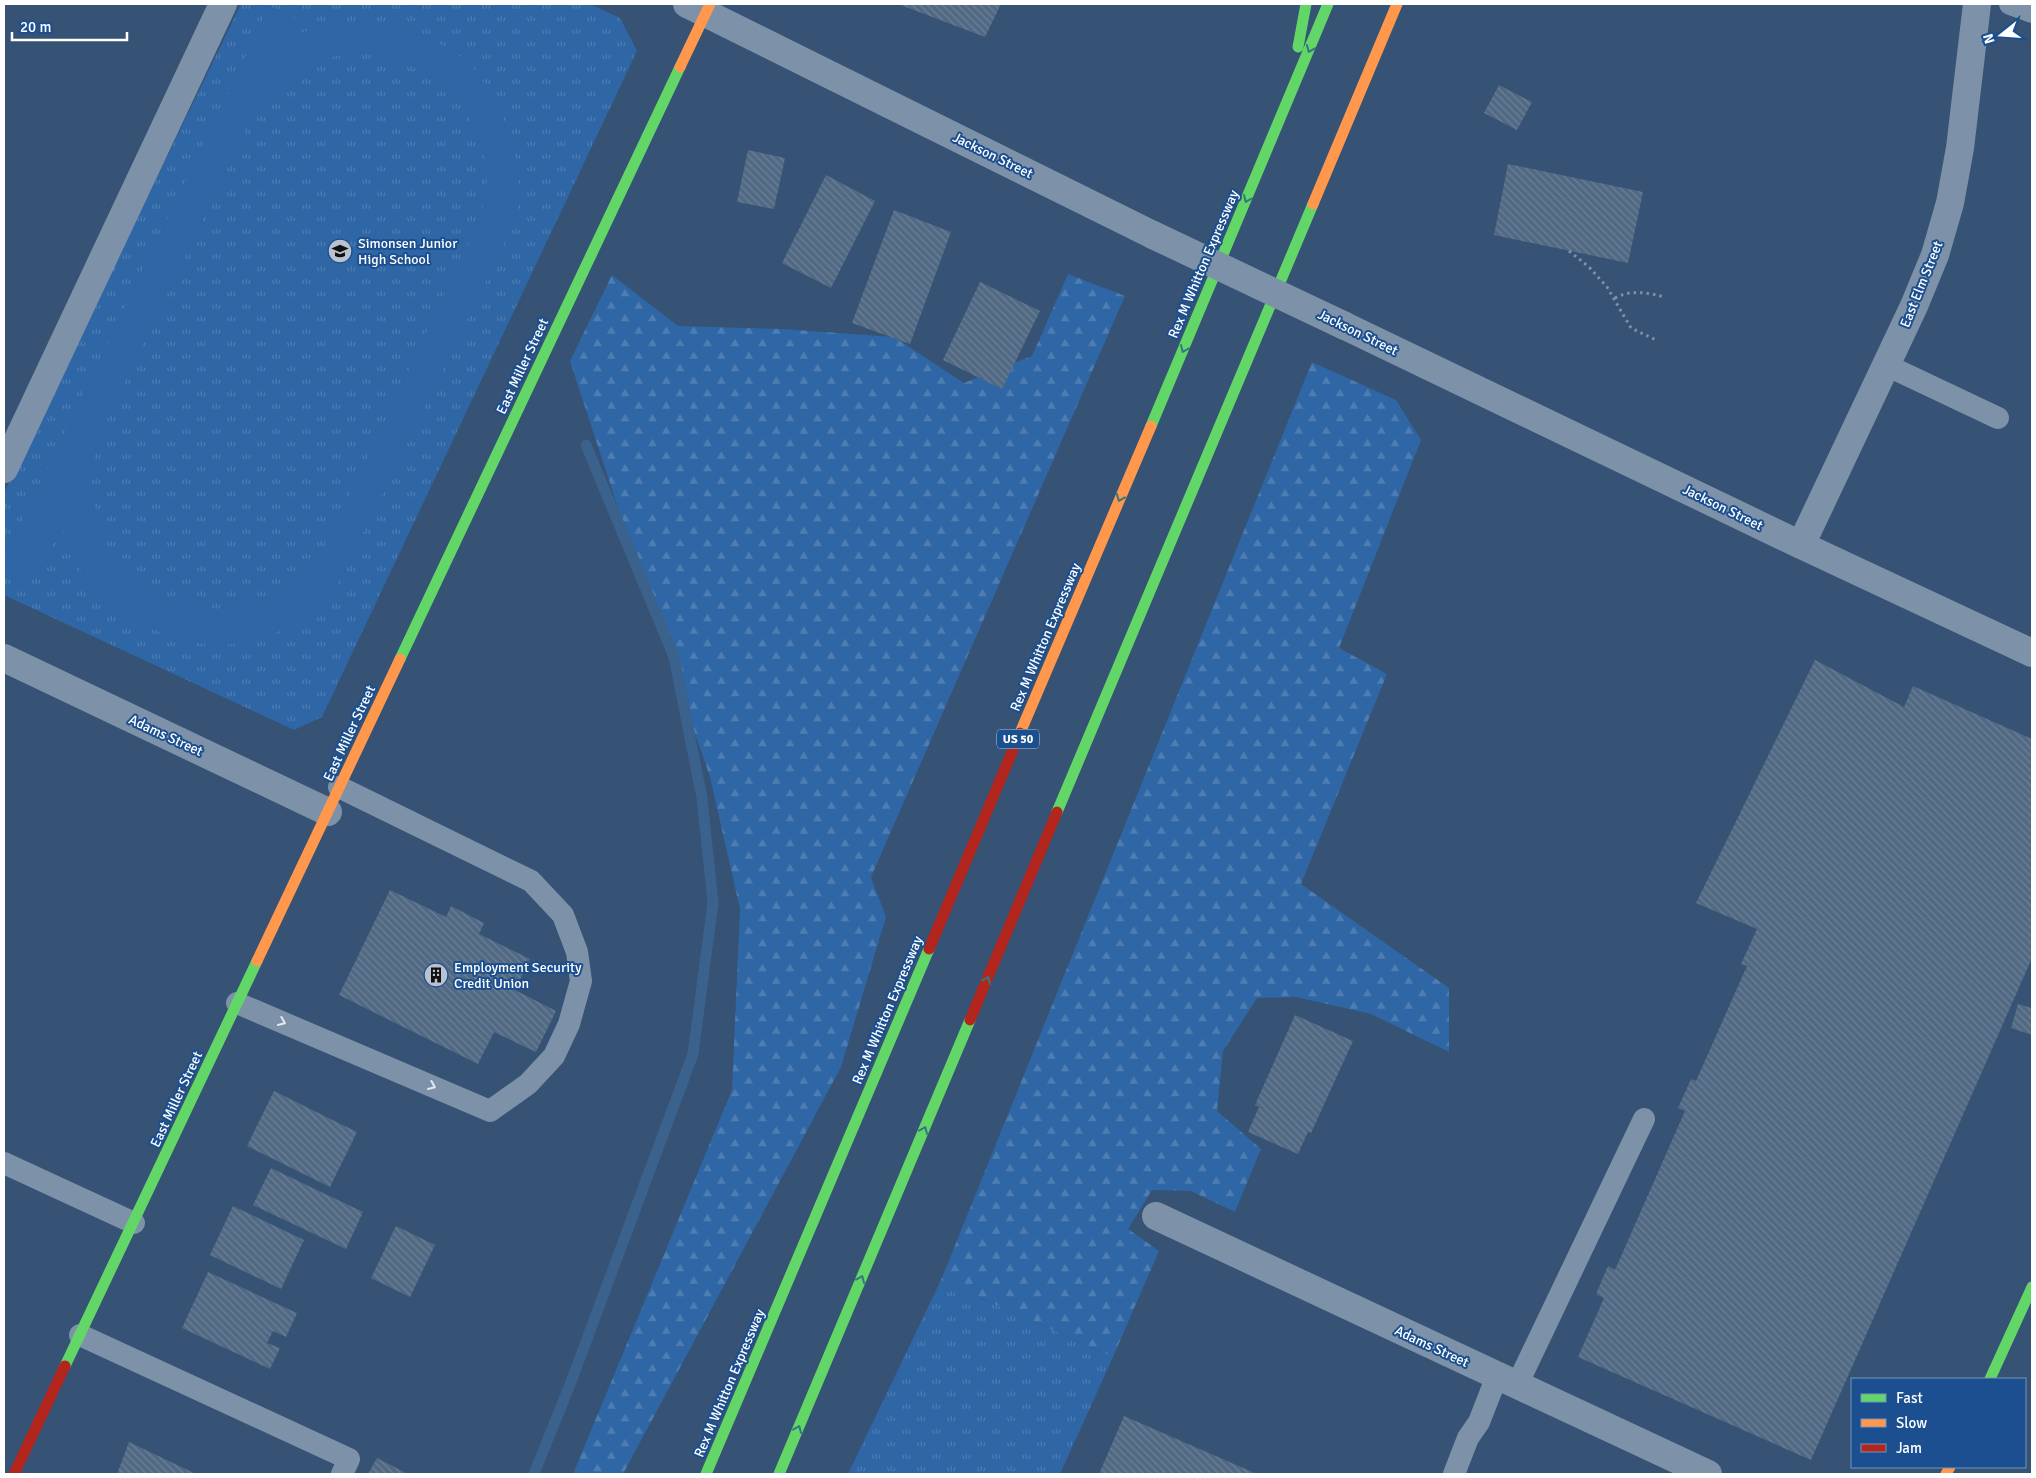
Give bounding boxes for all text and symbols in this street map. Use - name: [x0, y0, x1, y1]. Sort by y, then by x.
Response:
- scale bar: [12, 10, 128, 42]
- north arrow: [1976, 10, 2026, 60]
- text: 20 m: [20, 18, 51, 36]
- text: N: [1979, 32, 1999, 46]
- one-way arrow: [1305, 44, 1316, 53]
- street label: Jackson Street: [950, 129, 1036, 182]
- street label: Rex M Whitton Expressway: [1164, 187, 1243, 341]
- one-way arrow: [1243, 194, 1254, 203]
- place label: Simonsen Junior High School: [358, 235, 458, 268]
- school or university icon: Simonsen Junior High School: [327, 238, 353, 264]
- street label: East Elm Street: [1896, 238, 1947, 330]
- street label: Jackson Street: [1315, 306, 1401, 359]
- street label: East Miller Street: [493, 316, 552, 417]
- one-way arrow: [1179, 344, 1190, 353]
- street label: Jackson Street: [1680, 481, 1766, 534]
- one-way arrow: [1116, 493, 1127, 502]
- street label: Rex M Whitton Expressway: [1006, 560, 1085, 714]
- street label: East Miller Street: [320, 683, 379, 784]
- street label: Adams Street: [126, 711, 206, 760]
- road number: US 50: [997, 730, 1039, 749]
- street label: Rex M Whitton Expressway: [848, 933, 927, 1087]
- place label: Employment Security Credit Union: [454, 959, 582, 992]
- building icon: Employment Security Credit Union: [423, 962, 449, 988]
- one-way arrow: [980, 976, 991, 985]
- one-way arrow: [277, 1016, 286, 1027]
- street label: East Miller Street: [147, 1049, 206, 1150]
- one-way arrow: [427, 1080, 436, 1091]
- one-way arrow: [918, 1126, 928, 1135]
- one-way arrow: [855, 1276, 865, 1284]
- street label: Rex M Whitton Expressway: [690, 1306, 769, 1460]
- street label: Adams Street: [1392, 1322, 1472, 1371]
- legend: [1851, 1378, 2026, 1468]
- text: Fast: [1896, 1389, 1923, 1407]
- text: Slow: [1896, 1414, 1927, 1432]
- one-way arrow: [792, 1425, 803, 1434]
- text: Jam: [1896, 1439, 1922, 1457]

